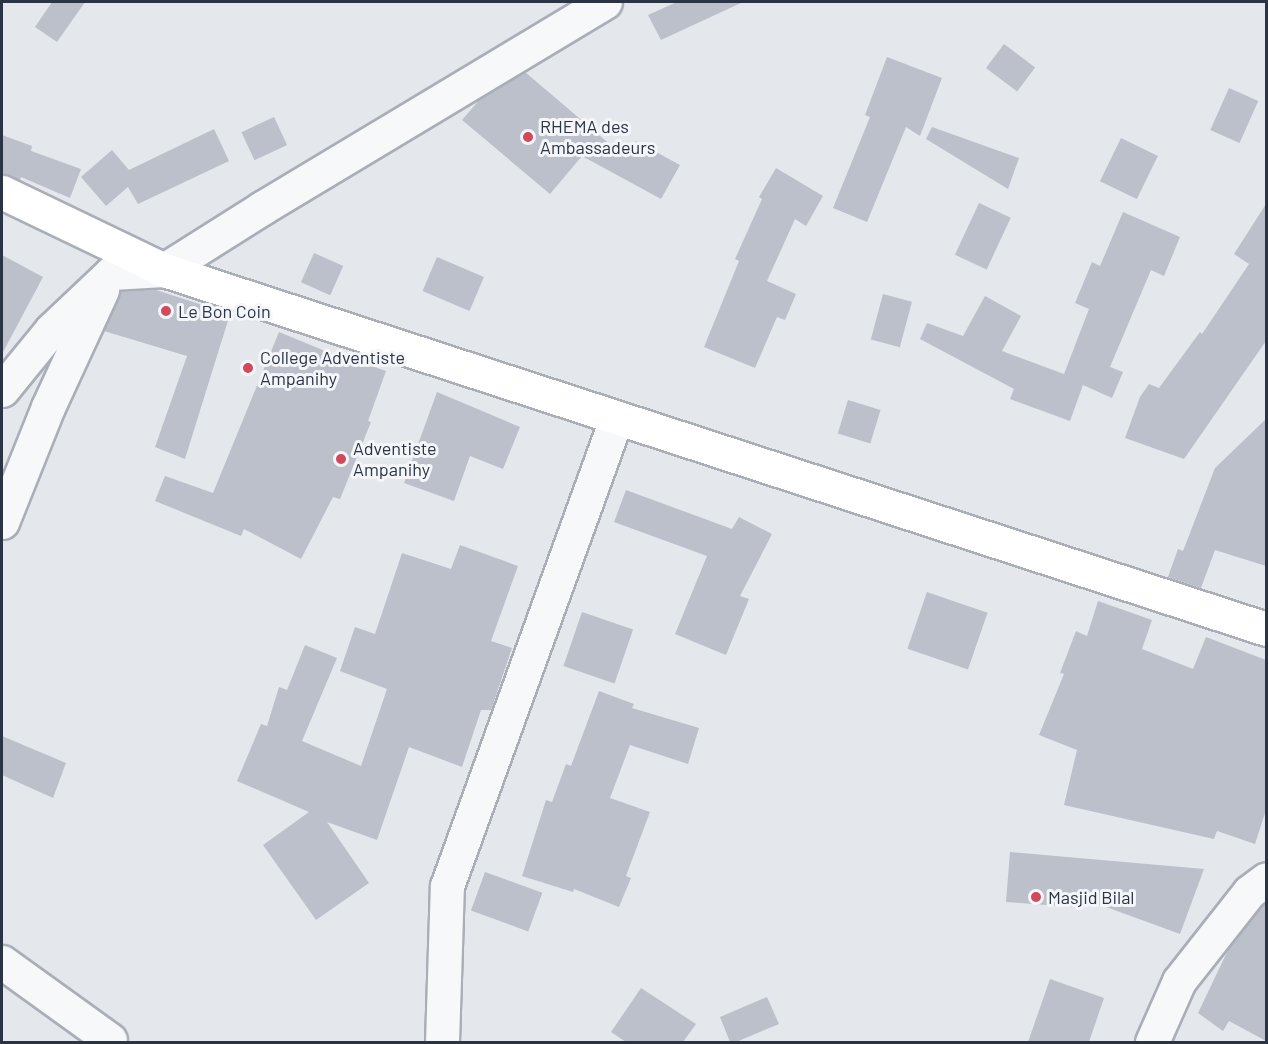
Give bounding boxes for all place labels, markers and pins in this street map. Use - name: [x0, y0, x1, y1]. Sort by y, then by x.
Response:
- place label: RHEMA des Ambassadeurs: [540, 116, 655, 158]
- marker: RHEMA des Ambassadeurs: [521, 130, 535, 144]
- place label: Le Bon Coin: [178, 300, 271, 322]
- marker: Le Bon Coin: [159, 304, 173, 318]
- place label: College Adventiste Ampanihy: [260, 347, 405, 389]
- marker: College Adventiste Ampanihy: [241, 361, 255, 375]
- place label: Adventiste Ampanihy: [353, 438, 437, 480]
- marker: Adventiste Ampanihy: [334, 452, 348, 466]
- place label: Masjid Bilal: [1048, 886, 1135, 908]
- marker: Masjid Bilal: [1029, 890, 1043, 904]

